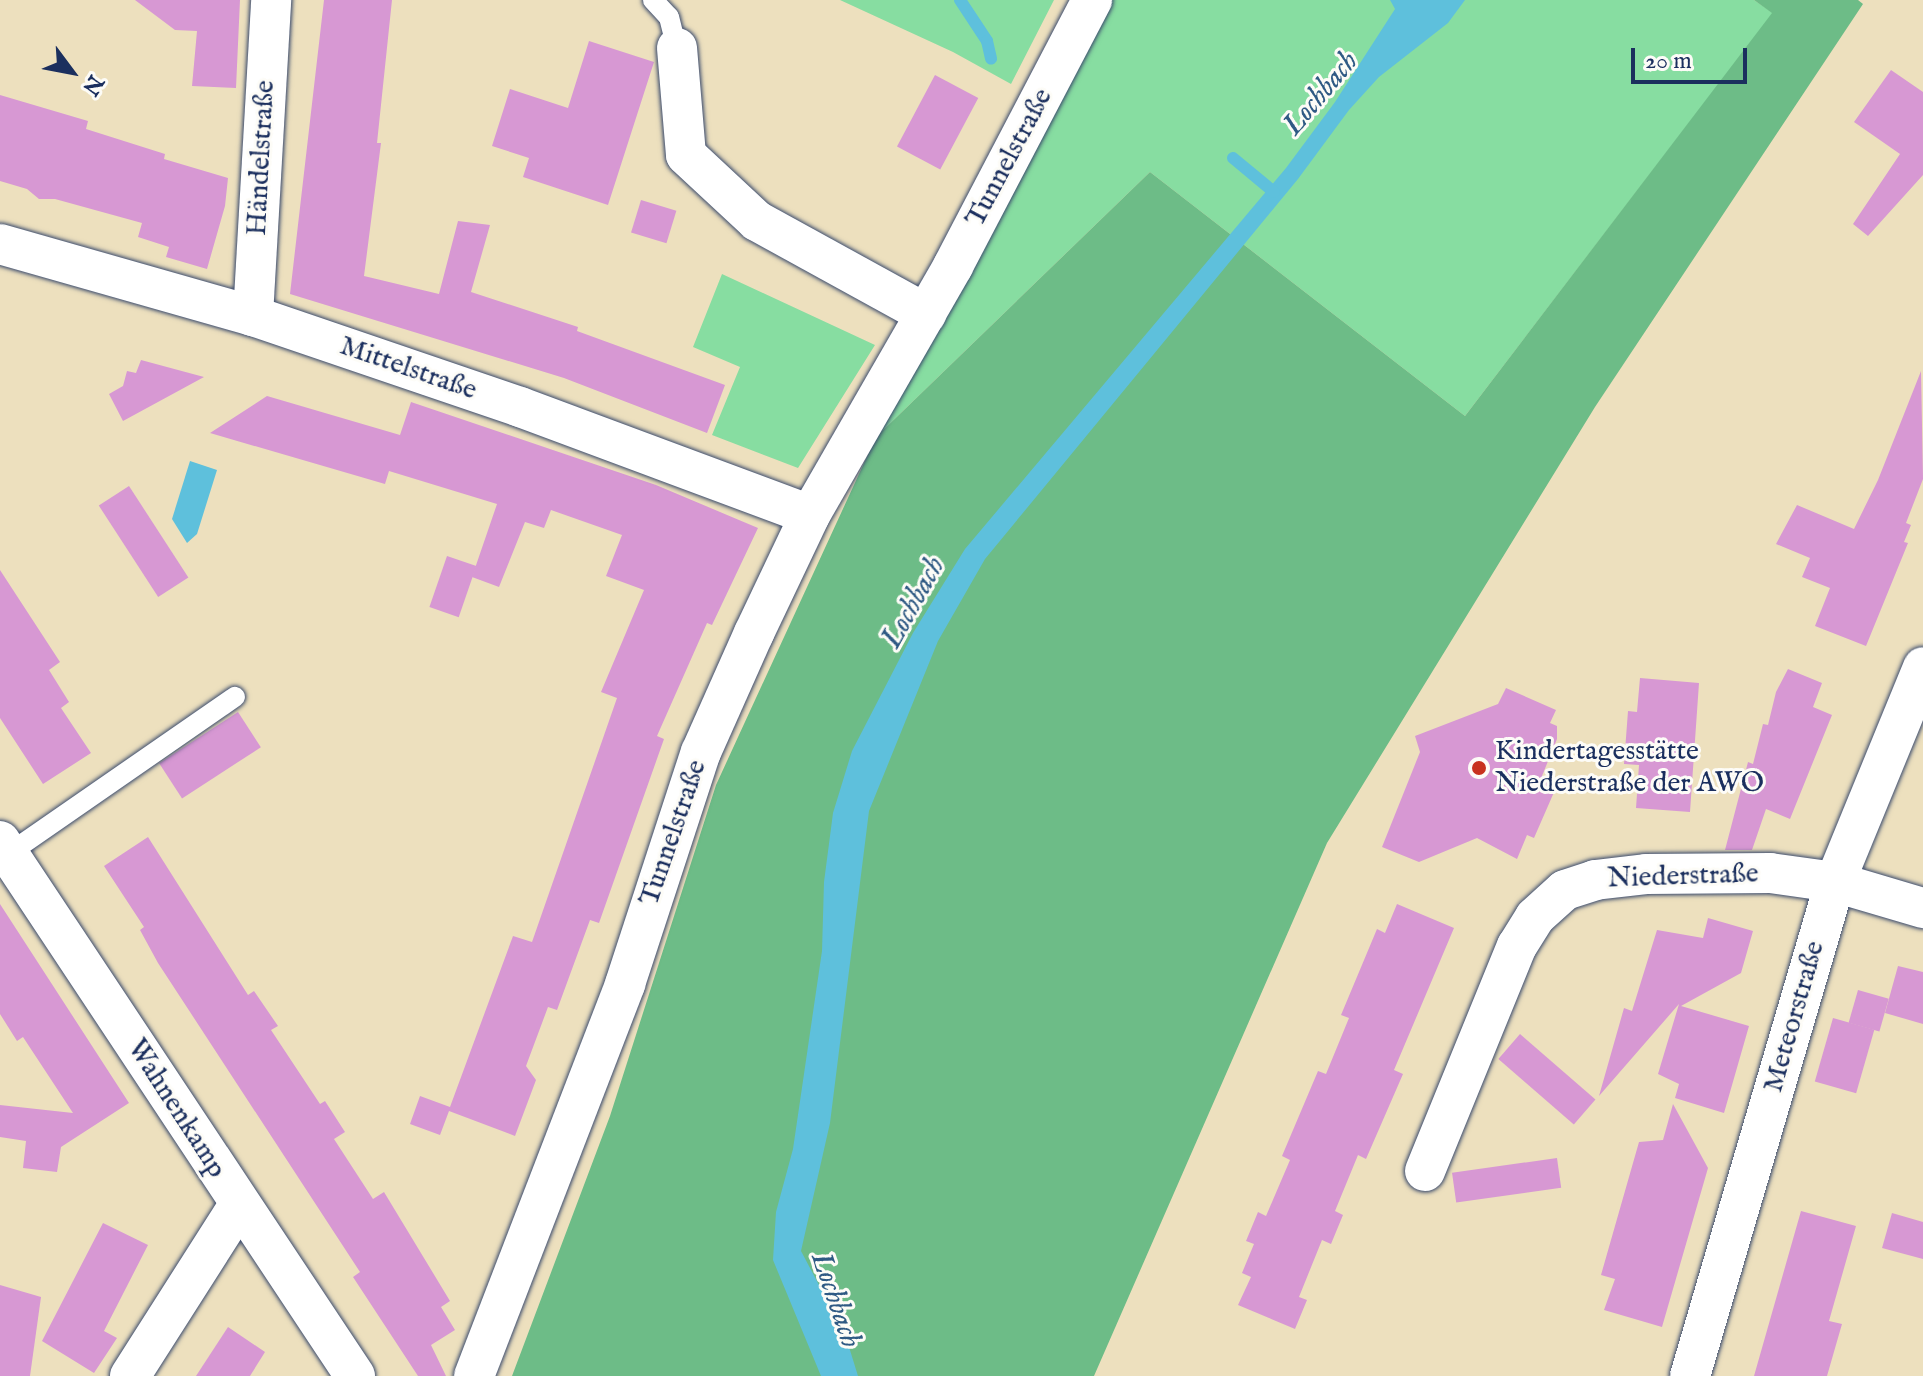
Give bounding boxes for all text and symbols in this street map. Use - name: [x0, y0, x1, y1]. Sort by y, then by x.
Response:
- north arrow: [32, 32, 112, 112]
- scale bar: [1635, 32, 1751, 82]
- water label: Lochbach: [1275, 45, 1367, 143]
- text: 20 m: [1645, 46, 1692, 77]
- text: N: [75, 69, 109, 100]
- street label: Händelstraße: [241, 79, 283, 237]
- street label: Tunnelstraße: [959, 83, 1061, 233]
- street label: Mittelstraße: [335, 330, 481, 408]
- water label: Lochbach: [874, 551, 954, 655]
- place label: Kindertagesstätte Niederstraße der AWO: [1495, 735, 1764, 801]
- street label: Tunnelstraße: [633, 756, 715, 910]
- marker: Kindertagesstätte Niederstraße der AWO: [1470, 759, 1488, 777]
- street label: Niederstraße: [1607, 858, 1759, 896]
- street label: Meteorstraße: [1757, 937, 1833, 1097]
- street label: Wahnenkamp: [119, 1033, 233, 1185]
- water label: Lochbach: [802, 1247, 868, 1353]

